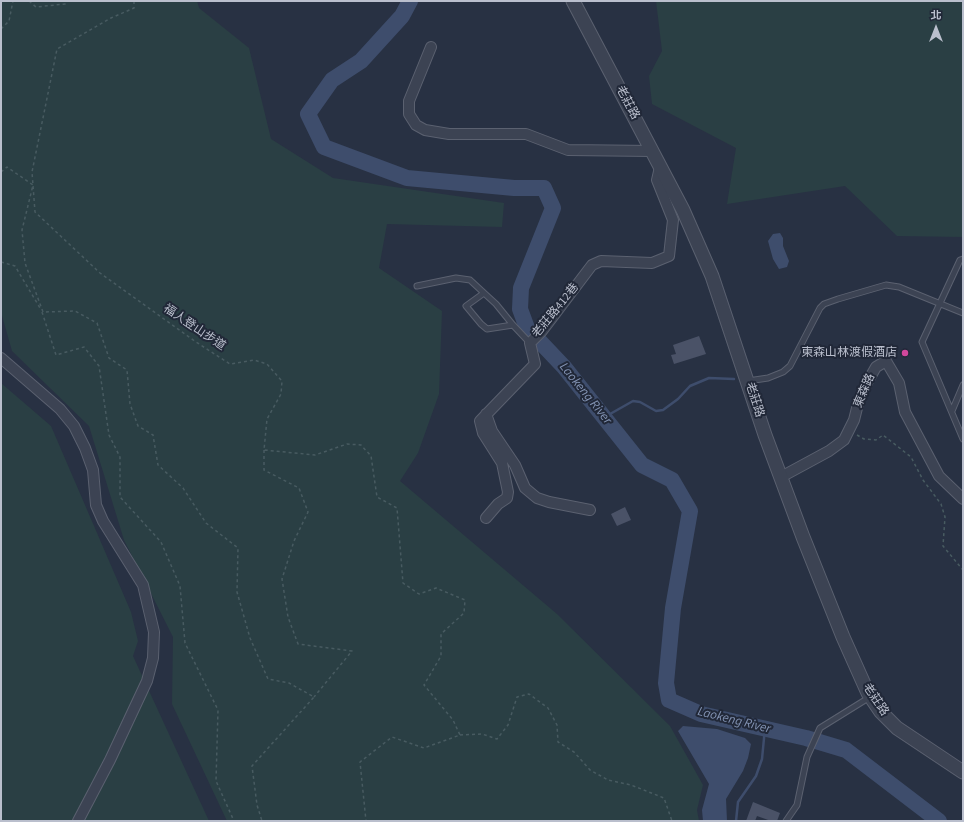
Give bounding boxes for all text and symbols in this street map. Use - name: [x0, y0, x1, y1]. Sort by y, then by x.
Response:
- north arrow: [916, 8, 956, 48]
- text: 北: [931, 8, 942, 23]
- street label: 老莊路: [612, 84, 642, 122]
- street label: 老莊路412巷: [530, 281, 582, 341]
- street label: 福人登山步道: [160, 302, 228, 354]
- place label: 東森山林渡假酒店: [801, 346, 897, 360]
- marker: 東森山林渡假酒店: [900, 348, 910, 358]
- water label: Laokeng River: [555, 360, 615, 428]
- street label: 東森路: [851, 372, 879, 410]
- street label: 老莊路: [742, 381, 766, 419]
- street label: 老莊路: [859, 681, 891, 719]
- water label: Laokeng River: [696, 704, 772, 738]

